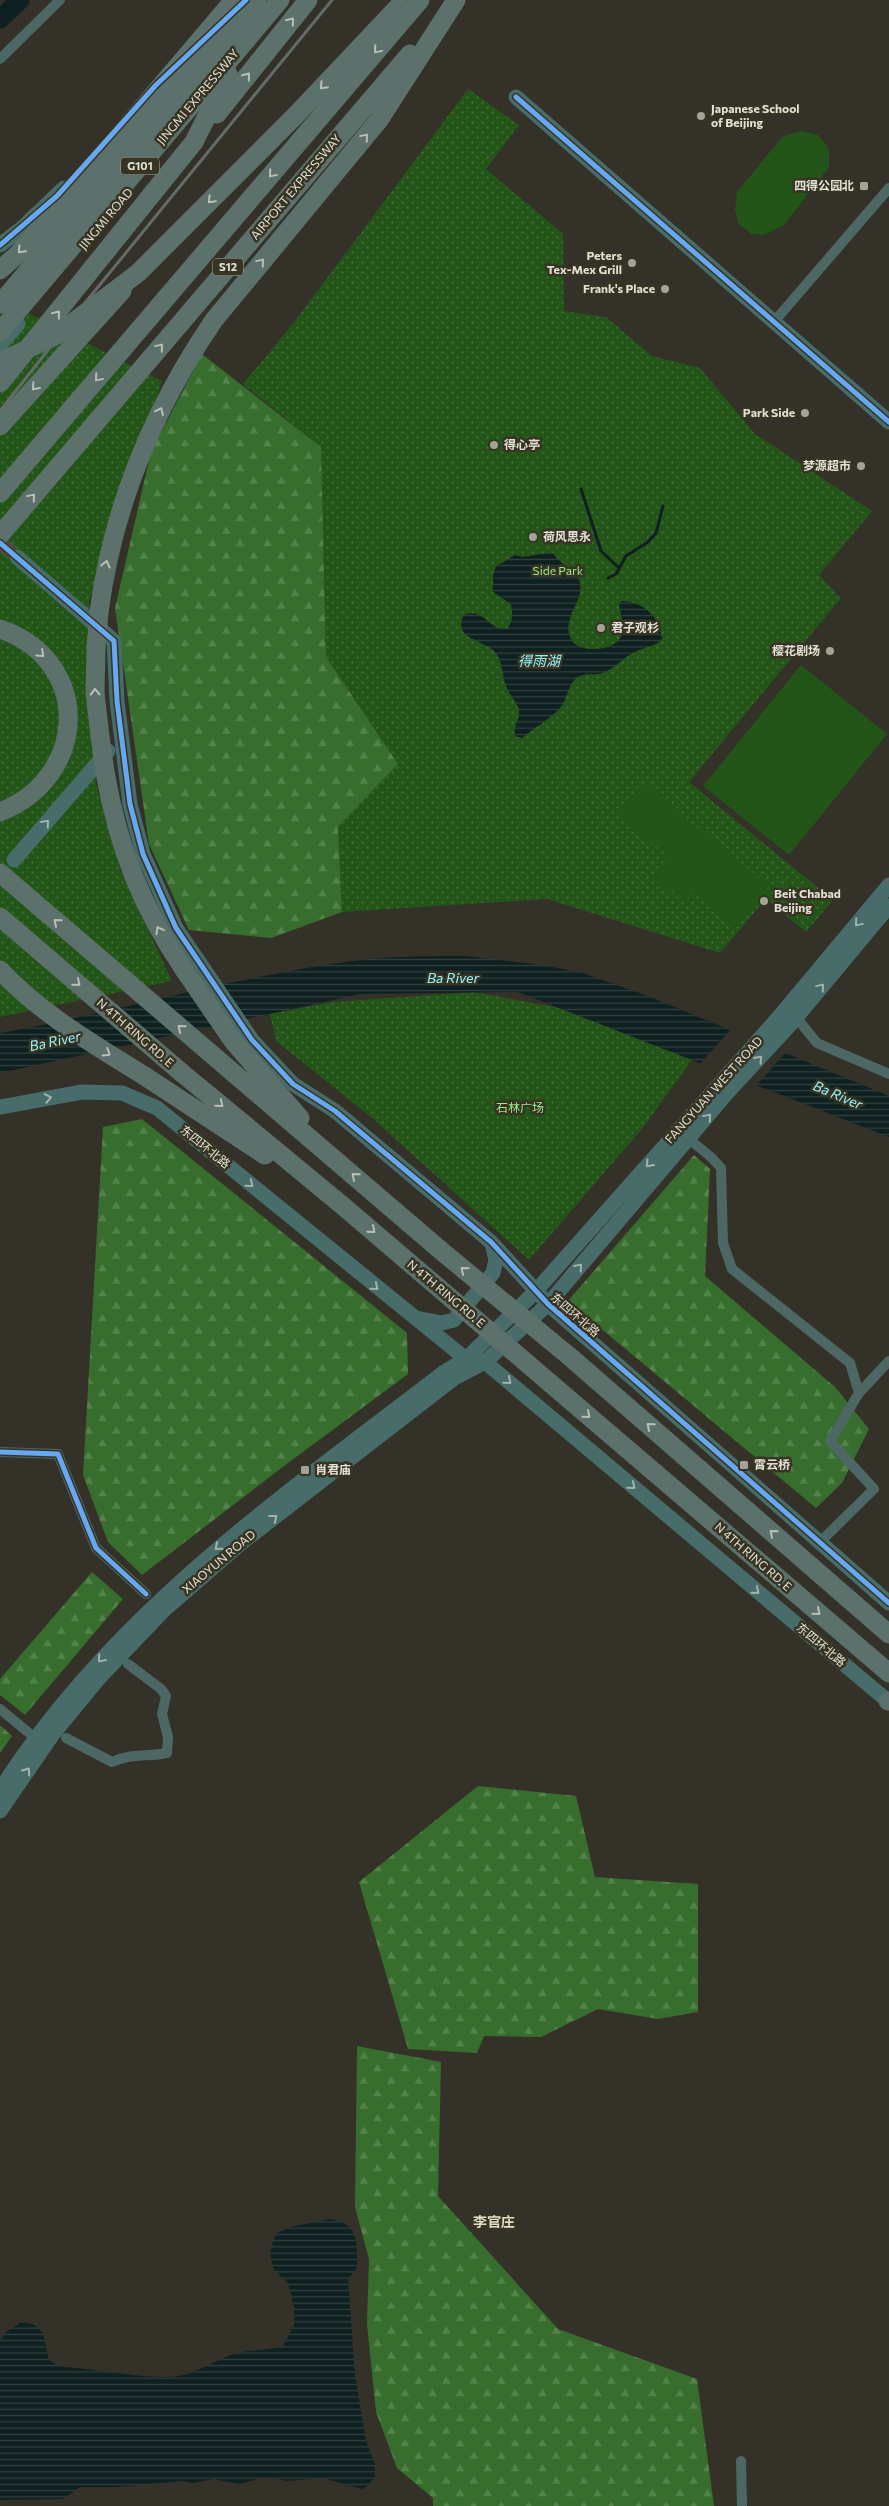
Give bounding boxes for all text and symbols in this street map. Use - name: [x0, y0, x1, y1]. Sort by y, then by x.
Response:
- one-way arrow: [286, 18, 294, 27]
- one-way arrow: [374, 45, 383, 54]
- street label: JINGMI EXPRESSWAY: [153, 46, 242, 147]
- one-way arrow: [241, 73, 250, 82]
- one-way arrow: [320, 80, 329, 89]
- place label: Japanese School of Beijing: [711, 101, 800, 129]
- marker: Japanese School of Beijing: [695, 110, 707, 122]
- street label: AIRPORT EXPRESSWAY: [247, 131, 343, 242]
- one-way arrow: [359, 134, 368, 143]
- road number: G101: [121, 158, 159, 175]
- one-way arrow: [269, 168, 277, 177]
- place label: 四得公园北: [794, 178, 854, 192]
- marker: 四得公园北: [858, 180, 870, 192]
- street label: JINGMI ROAD: [75, 185, 136, 253]
- one-way arrow: [208, 194, 217, 203]
- one-way arrow: [17, 245, 26, 254]
- place label: Peters Tex-Mex Grill: [547, 248, 622, 276]
- marker: Peters Tex-Mex Grill: [626, 257, 638, 269]
- road number: S12: [213, 258, 243, 276]
- one-way arrow: [256, 259, 265, 268]
- place label: Frank's Place: [583, 281, 655, 295]
- marker: Frank's Place: [659, 283, 671, 295]
- one-way arrow: [51, 311, 59, 320]
- one-way arrow: [154, 344, 163, 353]
- one-way arrow: [95, 372, 104, 381]
- one-way arrow: [32, 382, 41, 391]
- place label: Park Side: [743, 405, 795, 419]
- one-way arrow: [154, 407, 164, 416]
- marker: Park Side: [799, 407, 811, 419]
- place label: 得心亭: [504, 437, 540, 451]
- marker: 得心亭: [488, 439, 500, 451]
- place label: 梦源超市: [803, 458, 851, 472]
- marker: 梦源超市: [855, 460, 867, 472]
- one-way arrow: [26, 494, 35, 503]
- place label: 荷风思永: [543, 529, 591, 543]
- marker: 荷风思永: [527, 531, 539, 543]
- one-way arrow: [100, 559, 111, 568]
- park label: Side Park: [533, 563, 584, 577]
- place label: 君子观杉: [611, 620, 659, 634]
- marker: 君子观杉: [595, 622, 607, 634]
- place label: 樱花剧场: [772, 643, 820, 657]
- marker: 樱花剧场: [824, 645, 836, 657]
- one-way arrow: [36, 648, 45, 657]
- water label: 得雨湖: [518, 652, 562, 669]
- one-way arrow: [90, 688, 101, 696]
- one-way arrow: [40, 820, 49, 829]
- place label: Beit Chabad Beijing: [774, 886, 841, 914]
- marker: Beit Chabad Beijing: [758, 895, 770, 907]
- one-way arrow: [854, 917, 863, 926]
- one-way arrow: [54, 919, 63, 928]
- one-way arrow: [155, 927, 165, 936]
- water label: Ba River: [427, 969, 479, 986]
- one-way arrow: [71, 977, 80, 986]
- one-way arrow: [815, 984, 824, 993]
- street label: N 4TH RING RD. E: [94, 995, 177, 1069]
- one-way arrow: [177, 1025, 186, 1034]
- water label: Ba River: [28, 1027, 83, 1054]
- street label: FANGYUAN WEST ROAD: [662, 1033, 765, 1146]
- one-way arrow: [102, 1047, 111, 1056]
- one-way arrow: [753, 1055, 762, 1064]
- water label: Ba River: [811, 1077, 866, 1113]
- one-way arrow: [44, 1093, 52, 1104]
- one-way arrow: [214, 1099, 223, 1108]
- park label: 石林广场: [496, 1100, 544, 1114]
- one-way arrow: [702, 1113, 711, 1122]
- street label: 东四环北路: [178, 1122, 233, 1171]
- one-way arrow: [646, 1158, 655, 1167]
- one-way arrow: [351, 1173, 360, 1182]
- one-way arrow: [244, 1178, 253, 1187]
- one-way arrow: [366, 1225, 375, 1234]
- street label: N 4TH RING RD. E: [405, 1257, 488, 1330]
- one-way arrow: [574, 1263, 583, 1272]
- one-way arrow: [461, 1267, 470, 1275]
- one-way arrow: [370, 1281, 379, 1290]
- street label: 东四环北路: [548, 1289, 603, 1339]
- one-way arrow: [502, 1376, 511, 1385]
- one-way arrow: [582, 1409, 591, 1418]
- one-way arrow: [647, 1424, 656, 1432]
- place label: 霄云桥: [754, 1457, 790, 1471]
- marker: 霄云桥: [738, 1459, 750, 1471]
- place label: 肖君庙: [315, 1462, 351, 1476]
- marker: 肖君庙: [299, 1464, 311, 1476]
- one-way arrow: [626, 1480, 635, 1489]
- one-way arrow: [268, 1515, 277, 1523]
- street label: N 4TH RING RD. E: [712, 1519, 795, 1593]
- street label: XIAOYUN ROAD: [179, 1526, 258, 1596]
- one-way arrow: [769, 1530, 778, 1539]
- one-way arrow: [215, 1541, 224, 1550]
- one-way arrow: [751, 1585, 760, 1594]
- one-way arrow: [811, 1606, 820, 1614]
- street label: 东四环北路: [794, 1620, 849, 1669]
- one-way arrow: [98, 1653, 107, 1662]
- one-way arrow: [21, 1767, 30, 1776]
- district label: 李官庄: [473, 2213, 515, 2230]

